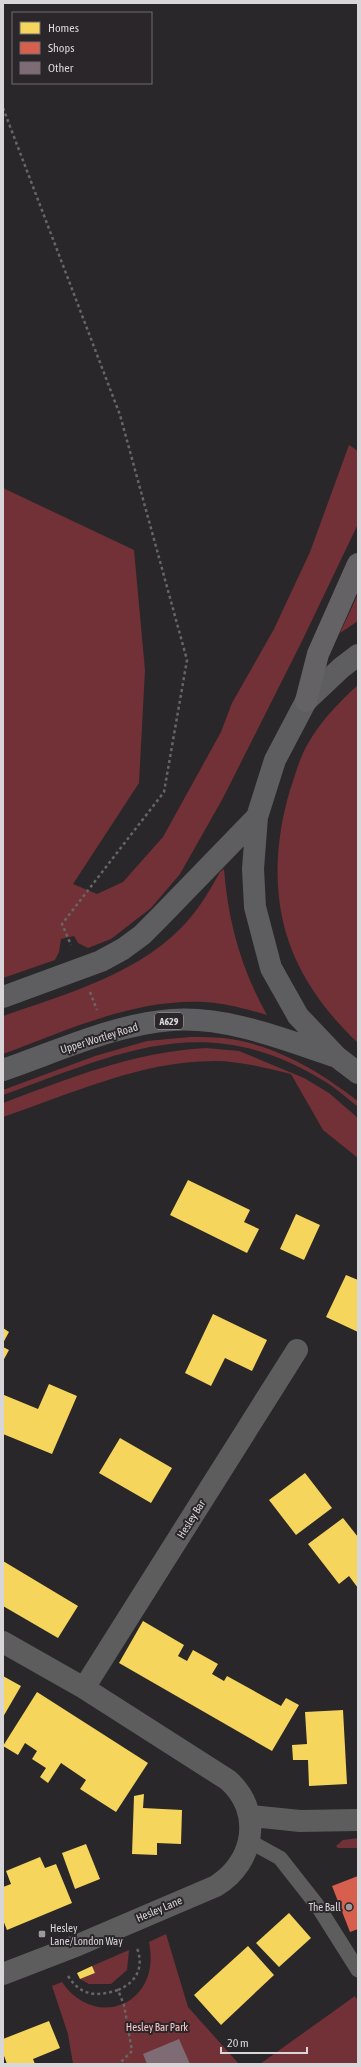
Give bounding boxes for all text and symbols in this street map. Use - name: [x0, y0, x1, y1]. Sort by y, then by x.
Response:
- legend: [12, 12, 152, 84]
- text: Homes: [48, 21, 79, 35]
- text: Shops: [48, 41, 74, 55]
- text: Other: [48, 61, 74, 75]
- road number: A629: [155, 1013, 183, 1029]
- street label: Upper Wortley Road: [59, 1020, 139, 1056]
- street label: Hesley Bar: [175, 1497, 208, 1540]
- street label: Hesley Lane: [134, 1894, 184, 1924]
- place label: The Ball: [308, 1901, 341, 1913]
- marker: The Ball: [344, 1902, 354, 1912]
- place label: Hesley Lane/London Way: [50, 1922, 123, 1947]
- marker: Hesley Lane/London Way: [37, 1929, 47, 1939]
- park label: Hesley Bar Park: [126, 2021, 188, 2033]
- scale bar: [221, 2029, 307, 2055]
- text: 20 m: [227, 2036, 249, 2050]

